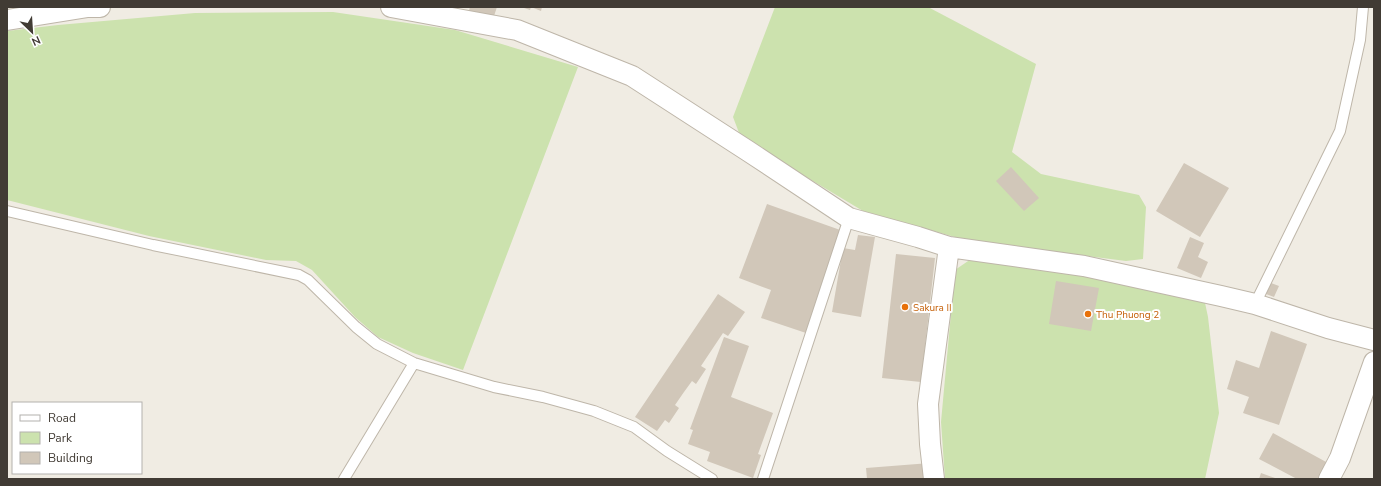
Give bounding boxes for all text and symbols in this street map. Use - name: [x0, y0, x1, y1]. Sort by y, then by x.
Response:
- north arrow: [12, 12, 52, 52]
- text: N: [29, 32, 43, 49]
- place label: Sakura II: [913, 301, 952, 315]
- marker: Sakura II: [900, 302, 910, 312]
- place label: Thu Phuong 2: [1096, 308, 1159, 322]
- marker: Thu Phuong 2: [1083, 309, 1093, 319]
- legend: [12, 402, 142, 474]
- text: Road: [48, 410, 76, 426]
- text: Park: [48, 430, 73, 446]
- text: Building: [48, 450, 93, 466]

